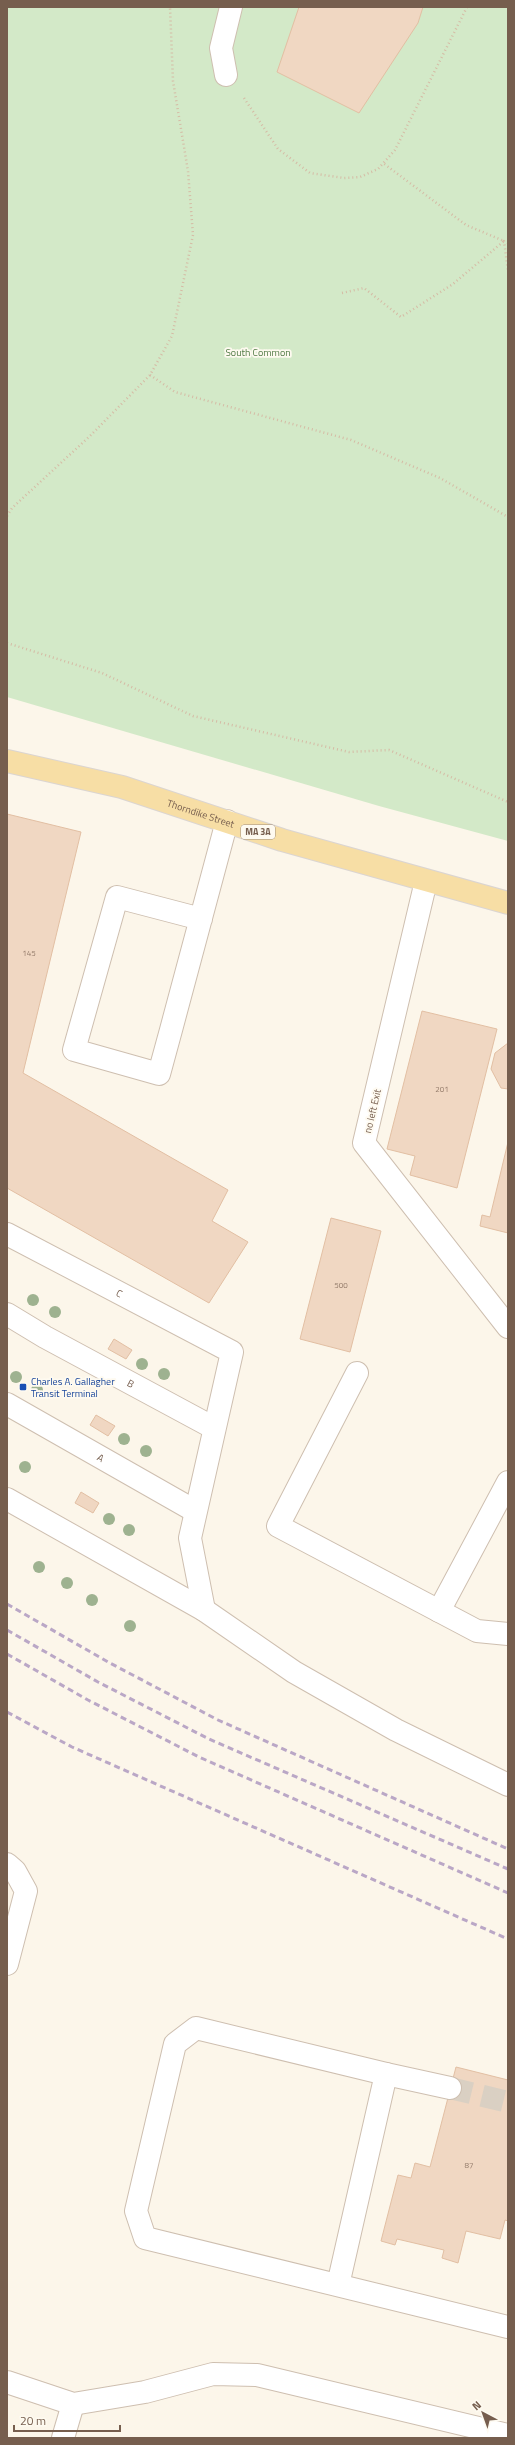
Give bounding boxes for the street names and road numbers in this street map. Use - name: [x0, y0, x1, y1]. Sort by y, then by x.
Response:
- street label: Thorndike Street: [165, 795, 237, 832]
- road number: MA 3A: [241, 825, 275, 839]
- street label: no left Exit: [360, 1087, 385, 1135]
- street label: C: [113, 1286, 126, 1302]
- street label: B: [124, 1376, 137, 1392]
- street label: A: [94, 1450, 107, 1466]

